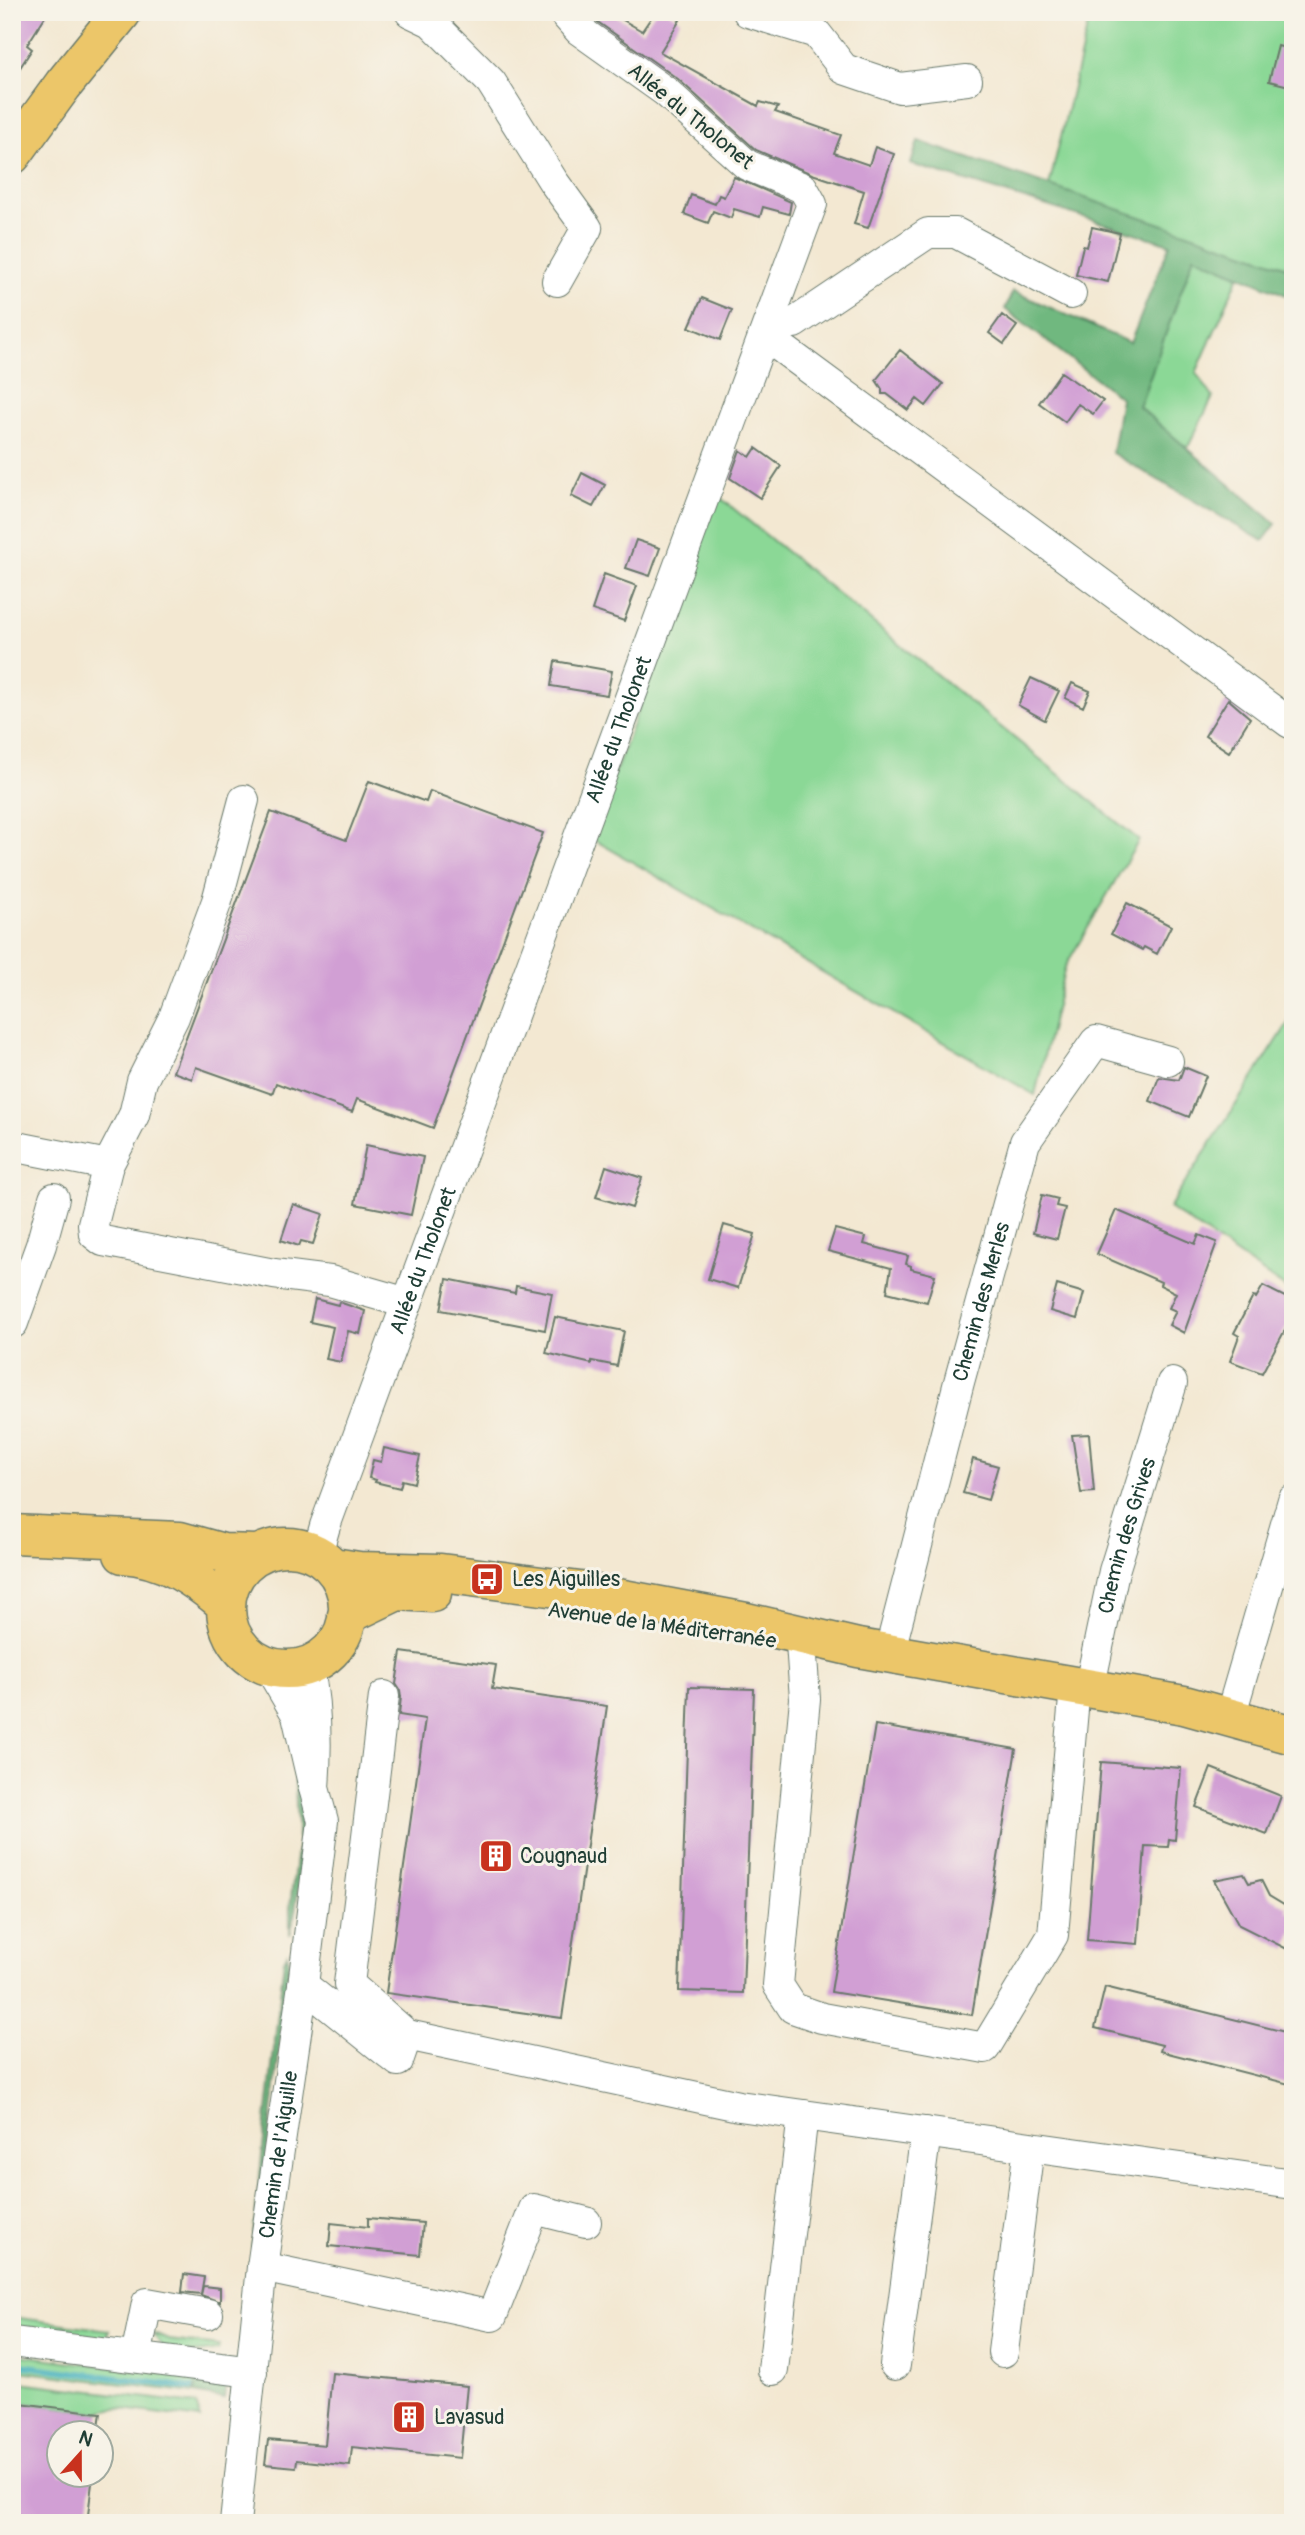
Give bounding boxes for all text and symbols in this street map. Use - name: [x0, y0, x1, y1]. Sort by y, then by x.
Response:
- street label: Allée du Tholonet: [622, 57, 760, 176]
- street label: Allée du Tholonet: [579, 652, 659, 807]
- street label: Allée du Tholonet: [384, 1183, 463, 1338]
- street label: Chemin des Merles: [947, 1219, 1016, 1385]
- street label: Chemin des Grives: [1092, 1454, 1162, 1616]
- bus stop icon: Les Aiguilles: [468, 1560, 506, 1598]
- place label: Les Aiguilles: [512, 1566, 621, 1593]
- street label: Avenue de la Méditerranée: [546, 1596, 779, 1655]
- building icon: Cougnaud: [477, 1837, 515, 1875]
- place label: Cougnaud: [520, 1843, 607, 1870]
- street label: Chemin de l'Aiguille: [253, 2069, 304, 2240]
- building icon: Lavasud: [390, 2398, 428, 2436]
- place label: Lavasud: [434, 2404, 505, 2431]
- north arrow: [46, 2420, 116, 2490]
- text: N: [75, 2426, 96, 2453]

